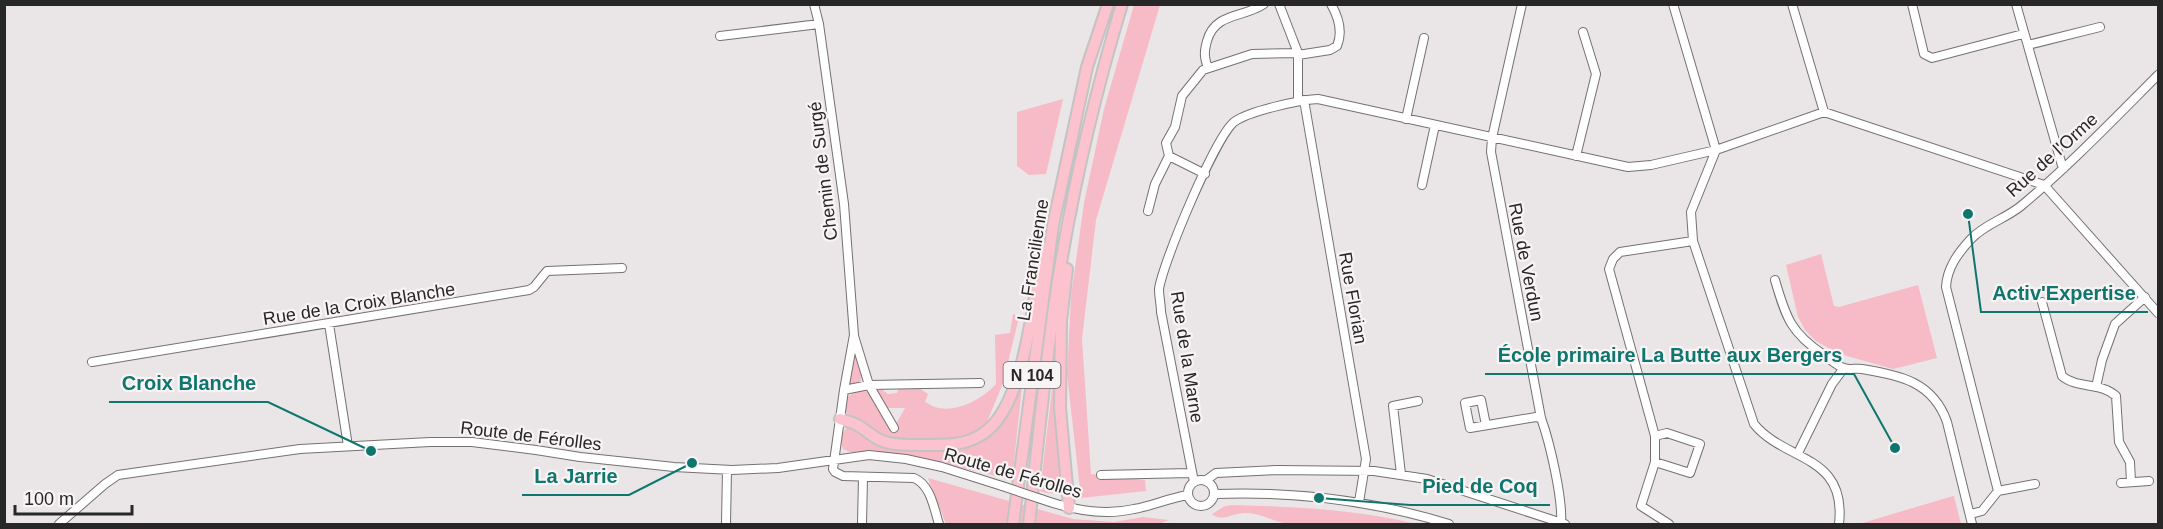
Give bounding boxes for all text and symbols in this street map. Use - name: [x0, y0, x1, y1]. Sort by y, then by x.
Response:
- street label: Chemin de Surgé: [805, 100, 841, 242]
- street label: Rue de l'Orme: [2002, 109, 2102, 201]
- street label: La Francilienne: [1013, 198, 1053, 322]
- street label: Rue de Verdun: [1505, 201, 1547, 323]
- street label: Rue Florian: [1335, 250, 1371, 346]
- callout: Activ'Expertise: [1981, 274, 2148, 312]
- street label: Rue de la Croix Blanche: [262, 279, 456, 329]
- text: Activ'Expertise: [1992, 282, 2136, 304]
- street label: Rue de la Marne: [1167, 290, 1207, 424]
- callout: École primaire La Butte aux Bergers: [1485, 336, 1854, 374]
- text: École primaire La Butte aux Bergers: [1498, 344, 1842, 366]
- road number: N 104: [1004, 362, 1060, 388]
- callout: Croix Blanche: [109, 364, 268, 402]
- text: Croix Blanche: [122, 372, 256, 394]
- street label: Route de Férolles: [459, 417, 603, 455]
- street label: Route de Férolles: [942, 444, 1084, 502]
- callout: La Jarrie: [522, 457, 629, 495]
- text: La Jarrie: [534, 465, 618, 487]
- callout: Pied de Coq: [1410, 467, 1550, 505]
- text: Pied de Coq: [1422, 475, 1538, 497]
- scale bar: [15, 478, 132, 516]
- text: 100 m: [24, 489, 74, 509]

